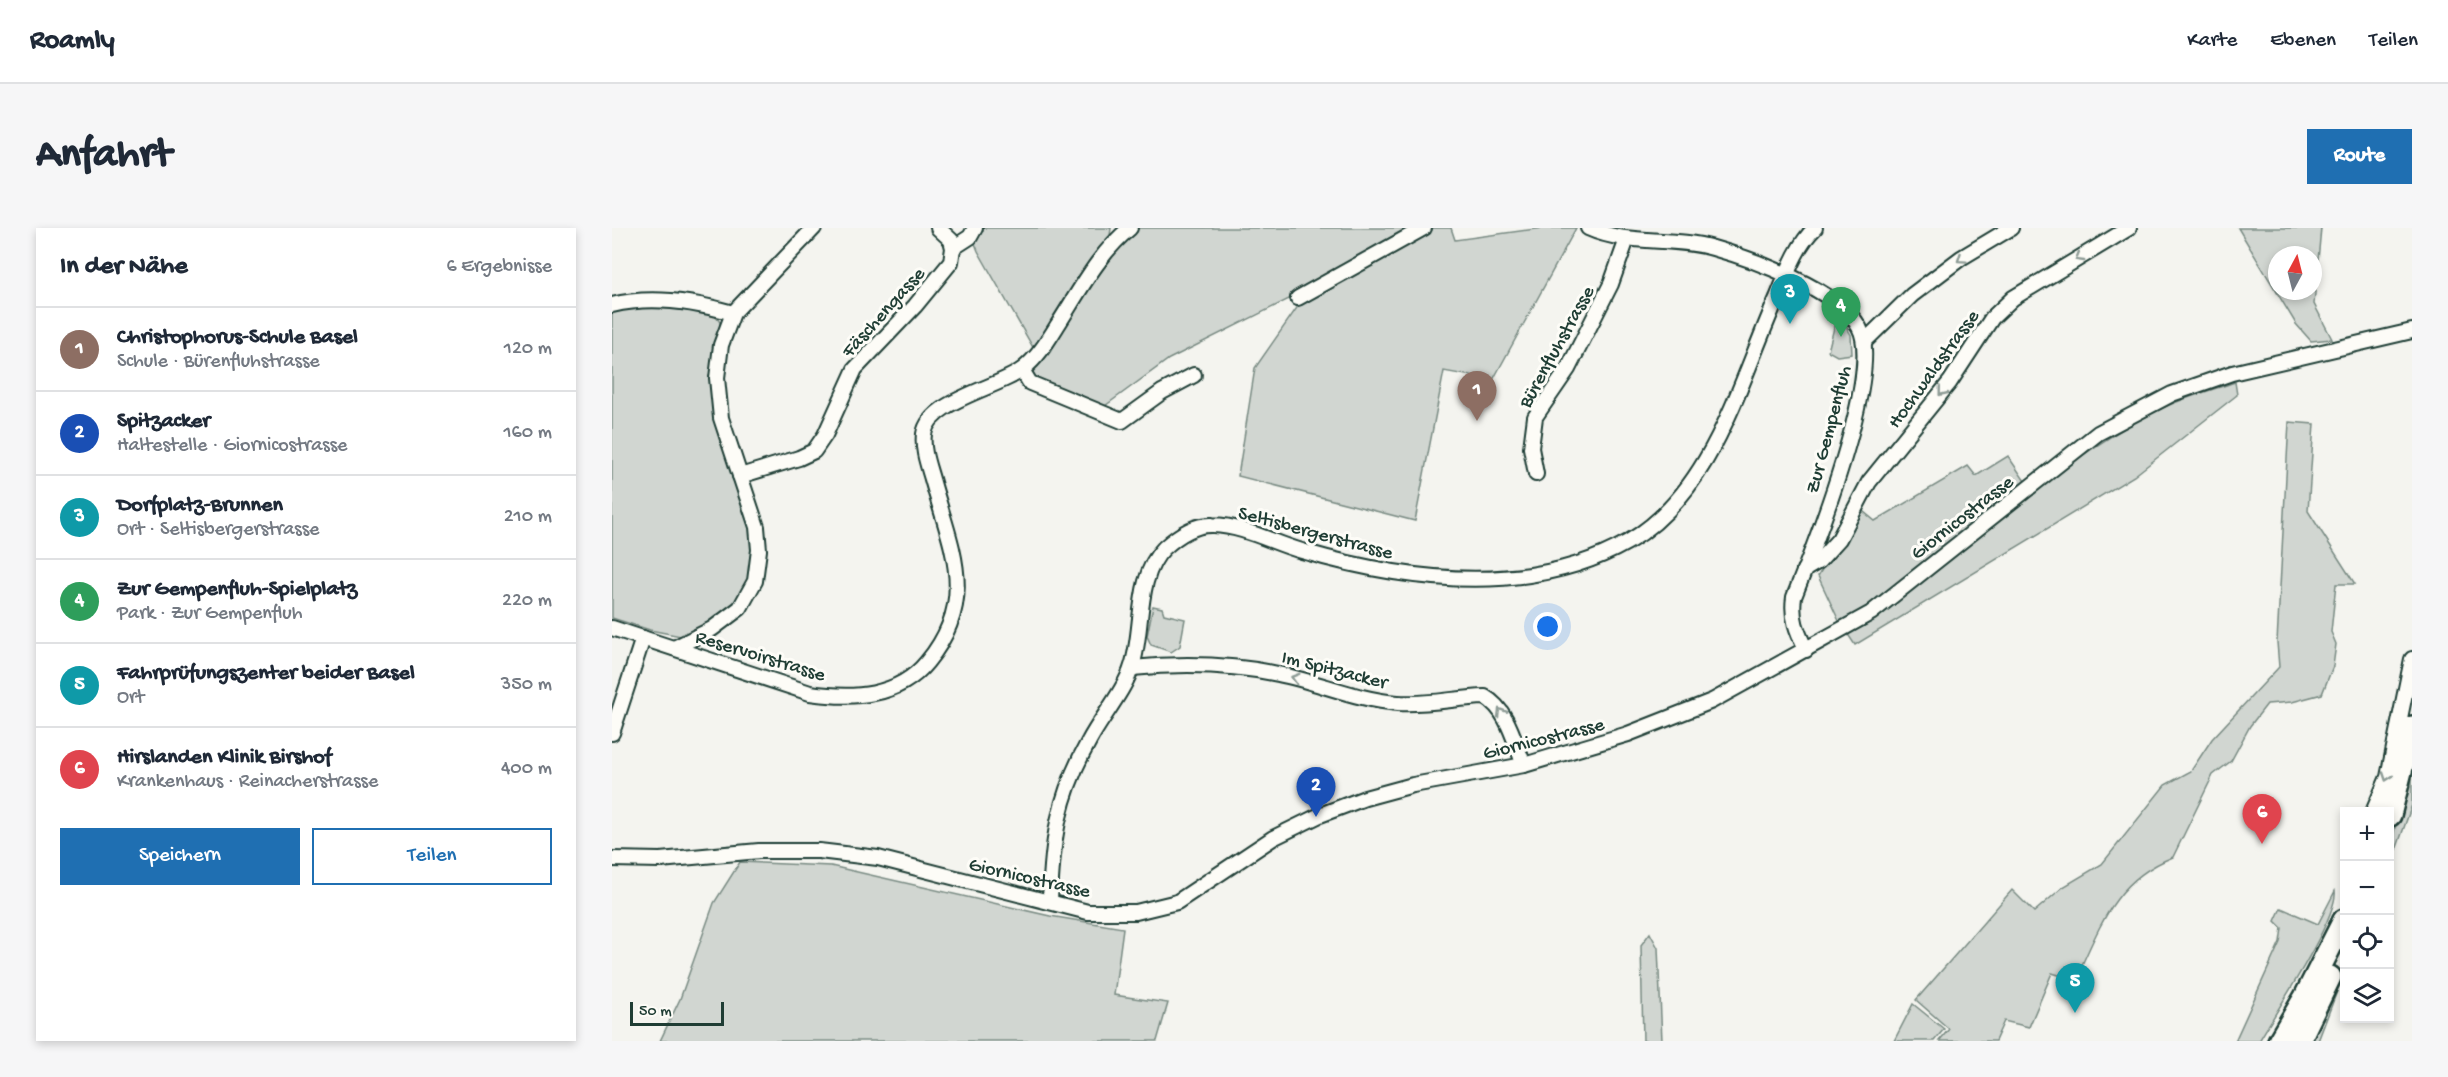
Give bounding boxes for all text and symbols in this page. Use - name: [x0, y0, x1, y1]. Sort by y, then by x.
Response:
- text: Roamly: [30, 25, 115, 58]
- text: Karte: [2187, 29, 2237, 54]
- text: Ebenen: [2270, 29, 2336, 54]
- text: Teilen: [2369, 29, 2418, 54]
- button: Route: [2307, 129, 2412, 184]
- text: Anfahrt: [36, 132, 171, 181]
- north arrow: [2268, 246, 2322, 300]
- one-way arrow: [1957, 251, 1968, 262]
- one-way arrow: [2075, 251, 2085, 263]
- text: In der Nähe: [60, 252, 188, 283]
- text: 6 Ergebnisse: [446, 256, 552, 279]
- street label: Fäschengasse: [837, 263, 932, 364]
- pin: 3: [1770, 274, 1810, 324]
- street label: Bürenfluhstrasse: [1515, 282, 1601, 414]
- pin: 4: [1822, 288, 1860, 337]
- street label: Hochwaldstrasse: [1884, 306, 1986, 434]
- text: Christophorus-Schule Basel: [117, 325, 358, 351]
- text: 1: [75, 338, 84, 361]
- text: 120 m: [504, 338, 552, 361]
- text: Schule · Bürenfluhstrasse: [117, 351, 320, 374]
- street label: Zur Gempenfluh: [1802, 363, 1859, 496]
- pin: 1: [1458, 372, 1496, 421]
- one-way arrow: [1939, 385, 1950, 396]
- text: Spitzacker: [117, 409, 210, 435]
- text: 2: [75, 422, 84, 445]
- text: 160 m: [503, 422, 552, 445]
- text: Haltestelle · Giornicostrasse: [117, 435, 347, 458]
- street label: Giornicostrasse: [1907, 471, 2020, 566]
- text: Dorfplatz-Brunnen: [117, 493, 283, 519]
- street label: Seltisbergerstrasse: [1235, 503, 1396, 566]
- text: 3: [74, 506, 85, 529]
- text: 210 m: [504, 506, 552, 529]
- text: Ort · Seltisbergerstrasse: [117, 519, 319, 542]
- text: Zur Gempenfluh-Spielplatz: [117, 577, 357, 603]
- text: 4: [75, 590, 84, 613]
- text: 220 m: [502, 590, 552, 613]
- text: Park · Zur Gempenfluh: [117, 603, 302, 626]
- your location: [1533, 612, 1562, 641]
- street label: Reservoirstrasse: [692, 627, 829, 688]
- street label: Im Spitzacker: [1279, 647, 1391, 696]
- text: Fahrprüfungszenter beider Basel: [117, 661, 415, 687]
- one-way arrow: [1290, 673, 1300, 685]
- text: 5: [74, 674, 85, 697]
- text: 350 m: [501, 674, 552, 697]
- text: Ort: [117, 687, 144, 710]
- one-way arrow: [1497, 707, 1508, 718]
- street label: Giornicostrasse: [1481, 714, 1608, 767]
- text: Hirslanden Klinik Birshof: [117, 745, 331, 771]
- text: 6: [74, 758, 85, 781]
- text: 400 m: [501, 758, 552, 781]
- pin: 2: [1296, 768, 1336, 817]
- text: Krankenhaus · Reinacherstrasse: [117, 771, 378, 794]
- one-way arrow: [2381, 771, 2394, 782]
- pin: 6: [2242, 794, 2282, 844]
- map controls: [2340, 807, 2394, 1023]
- button: +: [2340, 807, 2394, 861]
- button: Speichern: [60, 828, 300, 885]
- button: Teilen: [312, 828, 552, 885]
- street label: Giornicostrasse: [966, 854, 1093, 905]
- button: −: [2340, 861, 2394, 915]
- button: locate: [2340, 915, 2394, 969]
- pin: 5: [2056, 964, 2094, 1013]
- button: layers: [2340, 969, 2394, 1023]
- scale bar: [630, 999, 724, 1026]
- text: 50 m: [639, 1003, 672, 1022]

